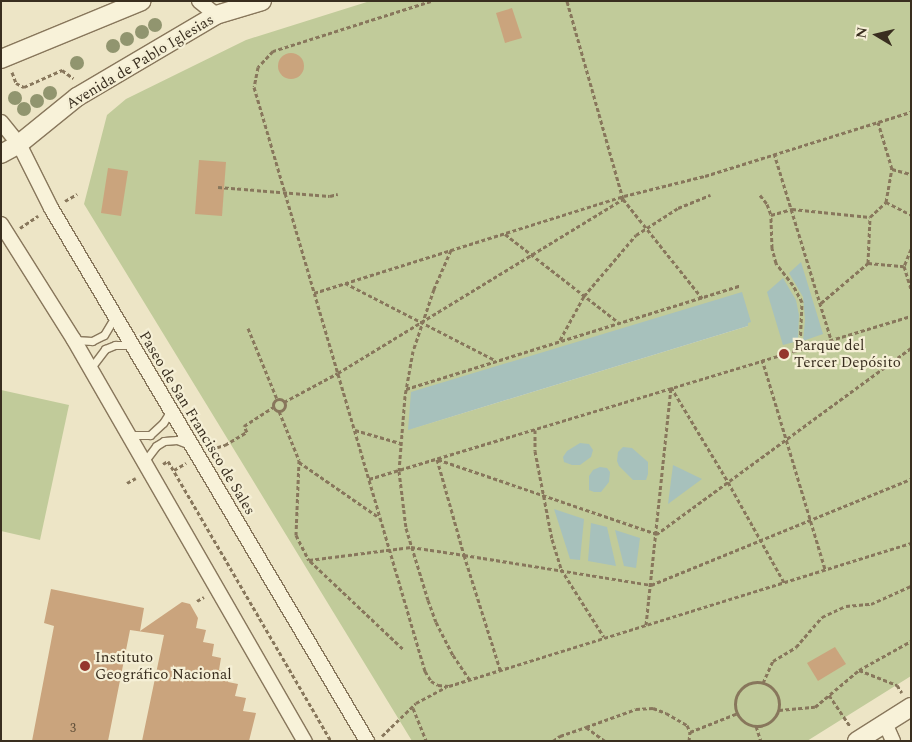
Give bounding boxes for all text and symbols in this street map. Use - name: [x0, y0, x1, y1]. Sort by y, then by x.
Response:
- north arrow: [852, 10, 902, 60]
- street label: Avenida de Pablo Iglesias: [63, 11, 217, 113]
- text: N: [850, 25, 873, 40]
- street label: Paseo de San Francisco de Sales: [135, 328, 259, 518]
- place label: Parque del Tercer Depósito: [794, 336, 901, 371]
- marker: Parque del Tercer Depósito: [778, 348, 790, 360]
- place label: Instituto Geográfico Nacional: [95, 648, 232, 683]
- marker: Instituto Geográfico Nacional: [79, 660, 91, 672]
- house number: 3: [70, 722, 76, 736]

